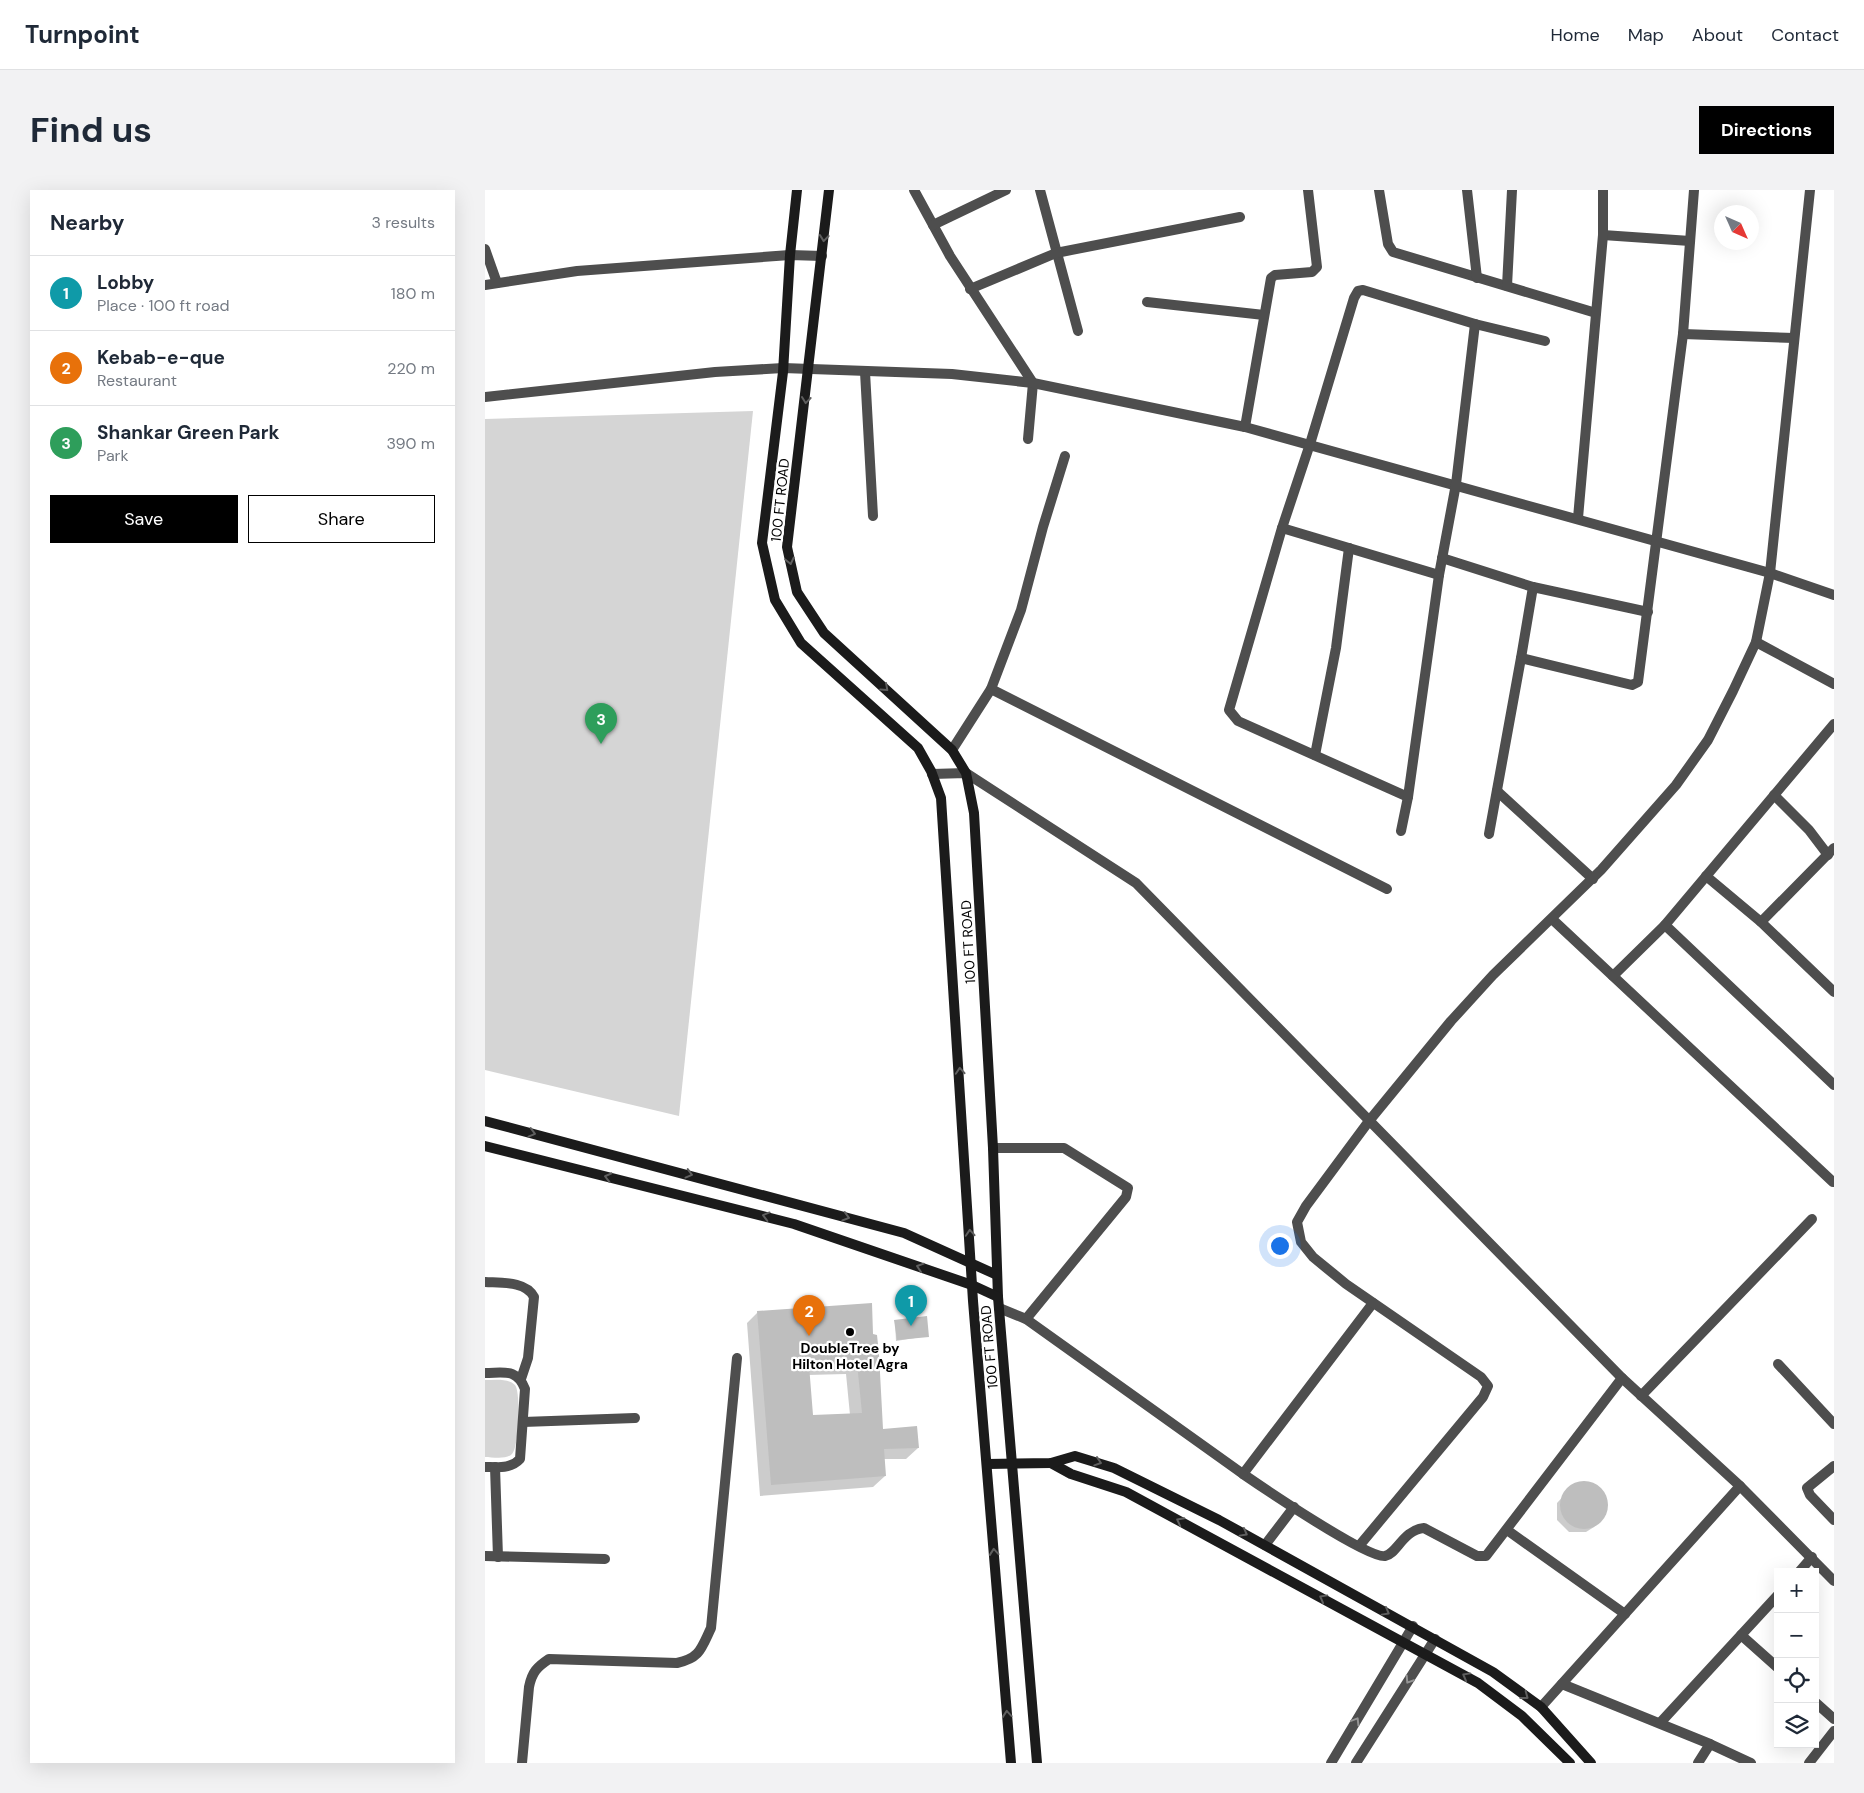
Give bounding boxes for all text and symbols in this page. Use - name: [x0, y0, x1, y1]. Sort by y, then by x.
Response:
- text: Turnpoint: [25, 19, 140, 50]
- text: Home: [1550, 23, 1600, 47]
- text: Map: [1628, 23, 1664, 47]
- text: About: [1692, 23, 1743, 47]
- text: Contact: [1771, 23, 1839, 47]
- button: Directions: [1699, 106, 1834, 154]
- text: Find us: [30, 107, 152, 153]
- north arrow: [1714, 205, 1759, 250]
- text: Nearby: [50, 209, 124, 237]
- text: 3 results: [372, 212, 435, 233]
- one-way arrow: [818, 235, 829, 243]
- text: Lobby: [97, 270, 154, 295]
- text: 1: [63, 283, 69, 304]
- text: 180 m: [391, 283, 435, 304]
- text: Place · 100 ft road: [97, 295, 229, 316]
- text: Kebab-e-que: [97, 345, 225, 370]
- text: 2: [61, 358, 71, 379]
- text: 220 m: [387, 358, 435, 379]
- text: Restaurant: [97, 370, 177, 391]
- one-way arrow: [801, 396, 812, 404]
- text: Shankar Green Park: [97, 420, 279, 445]
- text: 3: [61, 433, 71, 454]
- text: 390 m: [387, 433, 435, 454]
- text: Park: [97, 445, 129, 466]
- street label: 100 FT ROAD: [767, 457, 793, 543]
- button: Save: [50, 495, 238, 543]
- button: Share: [248, 495, 435, 543]
- one-way arrow: [785, 557, 795, 565]
- one-way arrow: [879, 682, 888, 691]
- pin: 3: [585, 703, 617, 744]
- street label: 100 FT ROAD: [957, 900, 979, 984]
- one-way arrow: [954, 1067, 965, 1075]
- one-way arrow: [528, 1127, 537, 1138]
- one-way arrow: [685, 1169, 693, 1179]
- one-way arrow: [605, 1172, 613, 1182]
- one-way arrow: [842, 1211, 850, 1221]
- one-way arrow: [762, 1212, 770, 1222]
- one-way arrow: [965, 1229, 976, 1237]
- your location: [1267, 1233, 1293, 1259]
- one-way arrow: [916, 1263, 925, 1273]
- pin: 1: [895, 1285, 927, 1326]
- pin: 2: [793, 1295, 825, 1336]
- street label: 100 FT ROAD: [976, 1305, 1002, 1389]
- marker: DoubleTree by Hilton Hotel Agra: [844, 1326, 856, 1338]
- place label: DoubleTree by Hilton Hotel Agra: [792, 1339, 908, 1373]
- one-way arrow: [1093, 1456, 1102, 1466]
- one-way arrow: [1176, 1517, 1185, 1527]
- one-way arrow: [1238, 1527, 1247, 1537]
- one-way arrow: [989, 1548, 1000, 1556]
- map controls: [1774, 1568, 1819, 1748]
- button: +: [1774, 1568, 1819, 1613]
- one-way arrow: [1319, 1595, 1328, 1605]
- one-way arrow: [1381, 1605, 1390, 1615]
- button: −: [1774, 1613, 1819, 1658]
- button: locate: [1774, 1658, 1819, 1703]
- one-way arrow: [1462, 1672, 1471, 1682]
- one-way arrow: [1406, 1674, 1415, 1683]
- one-way arrow: [1519, 1690, 1528, 1698]
- button: layers: [1774, 1703, 1819, 1748]
- one-way arrow: [1002, 1710, 1013, 1718]
- one-way arrow: [1350, 1718, 1360, 1727]

